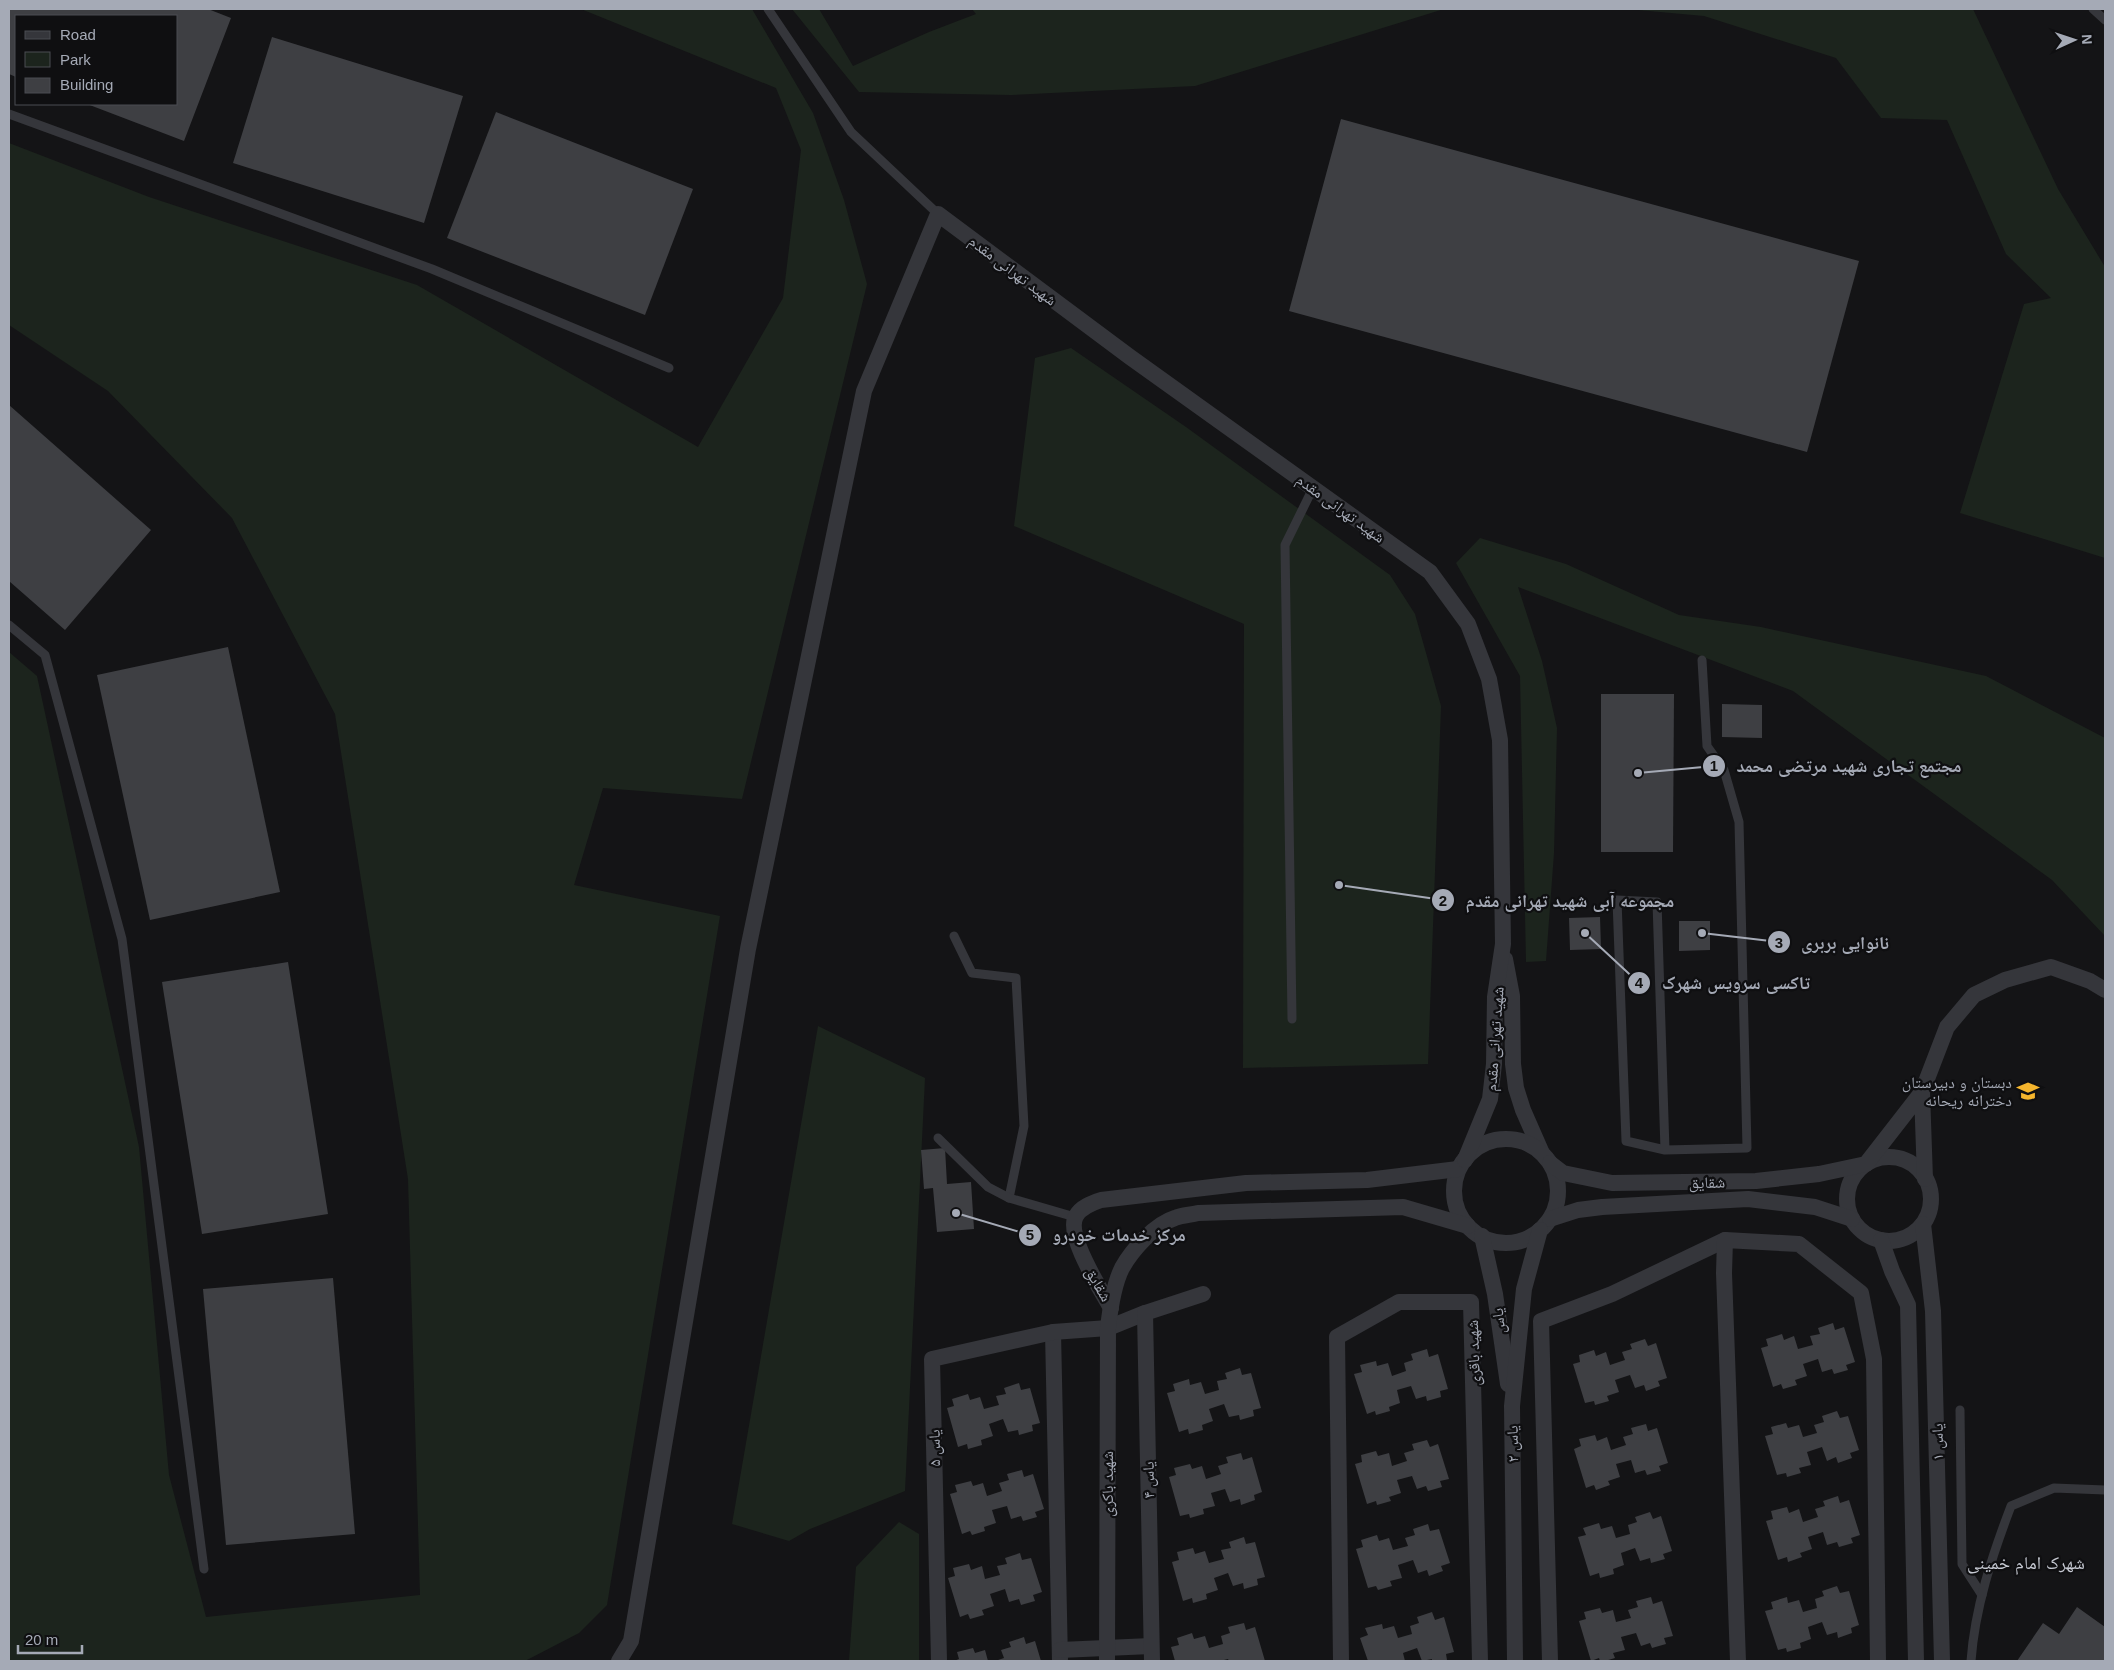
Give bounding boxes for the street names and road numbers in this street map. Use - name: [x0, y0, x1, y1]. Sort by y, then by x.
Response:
- street label: شهید تهرانی مقدم: [964, 232, 1060, 310]
- street label: شهید تهرانی مقدم: [1292, 471, 1388, 548]
- street label: شهید تهرانی مقدم: [1482, 986, 1509, 1092]
- street label: شقایق: [1689, 1174, 1725, 1193]
- street label: شقایق: [1080, 1264, 1115, 1305]
- street label: یاس: [1489, 1307, 1510, 1335]
- street label: شهید باقری: [1464, 1320, 1485, 1386]
- street label: یاس ۱: [1929, 1423, 1948, 1461]
- street label: یاس ۲: [1504, 1425, 1523, 1463]
- street label: یاس ۵: [926, 1429, 945, 1467]
- street label: شهید باکری: [1099, 1451, 1118, 1517]
- street label: یاس ۴: [1140, 1461, 1159, 1499]

